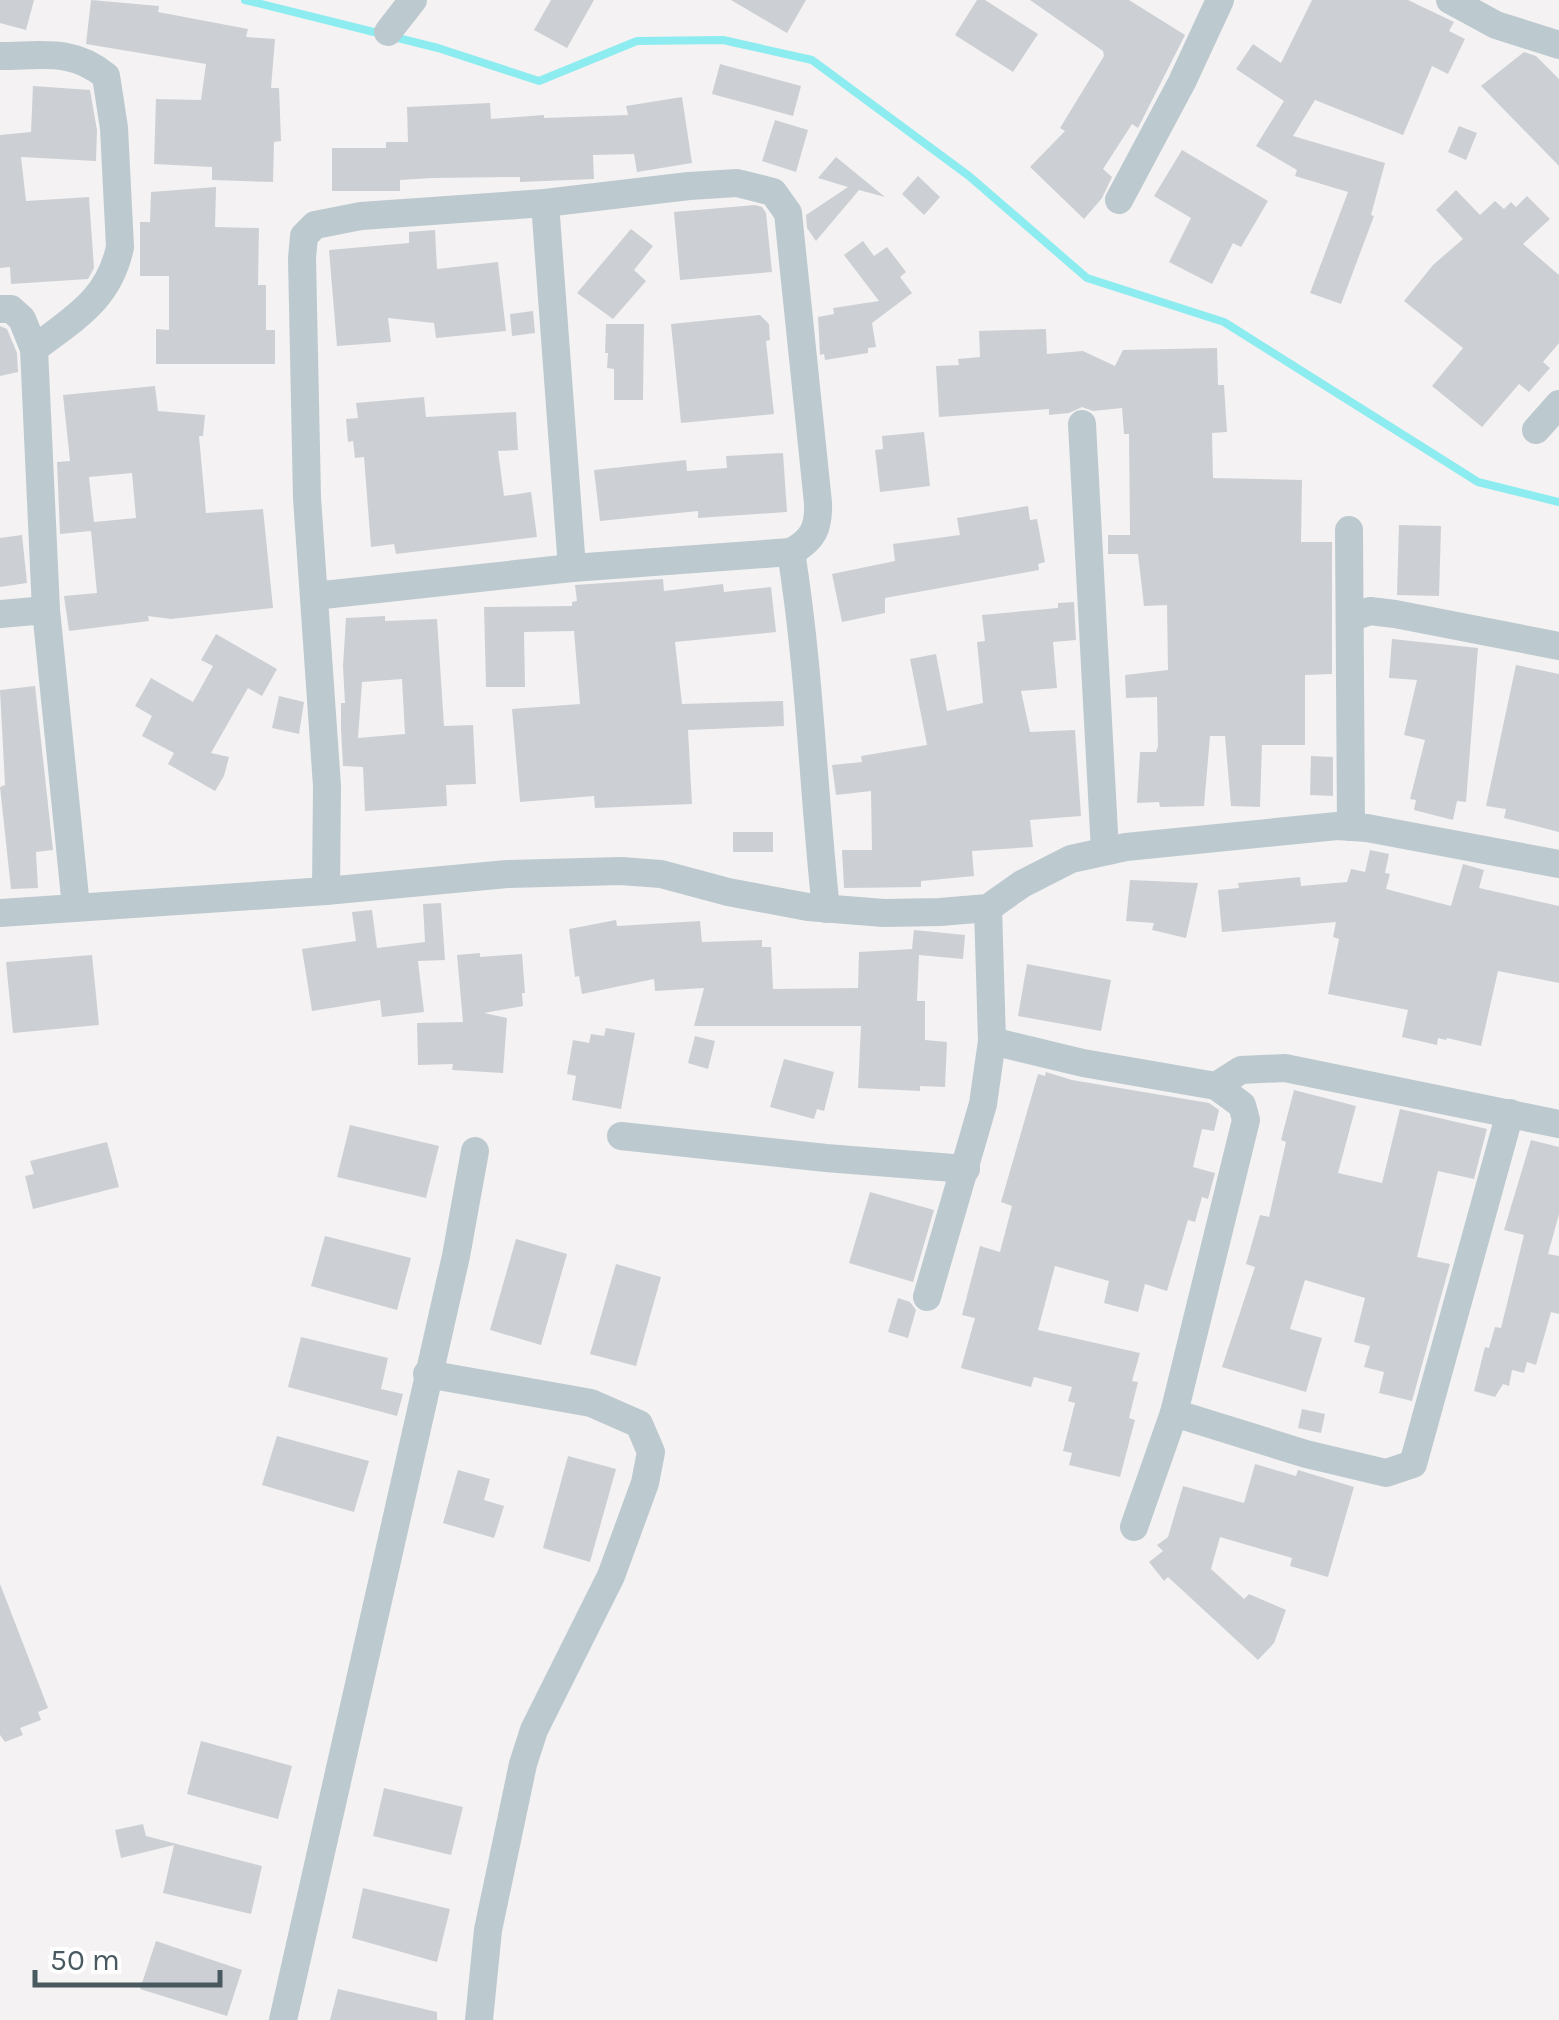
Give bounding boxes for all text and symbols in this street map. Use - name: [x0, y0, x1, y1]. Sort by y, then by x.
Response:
- scale bar: [35, 1925, 220, 1987]
- text: 50 m: [50, 1942, 120, 1978]

